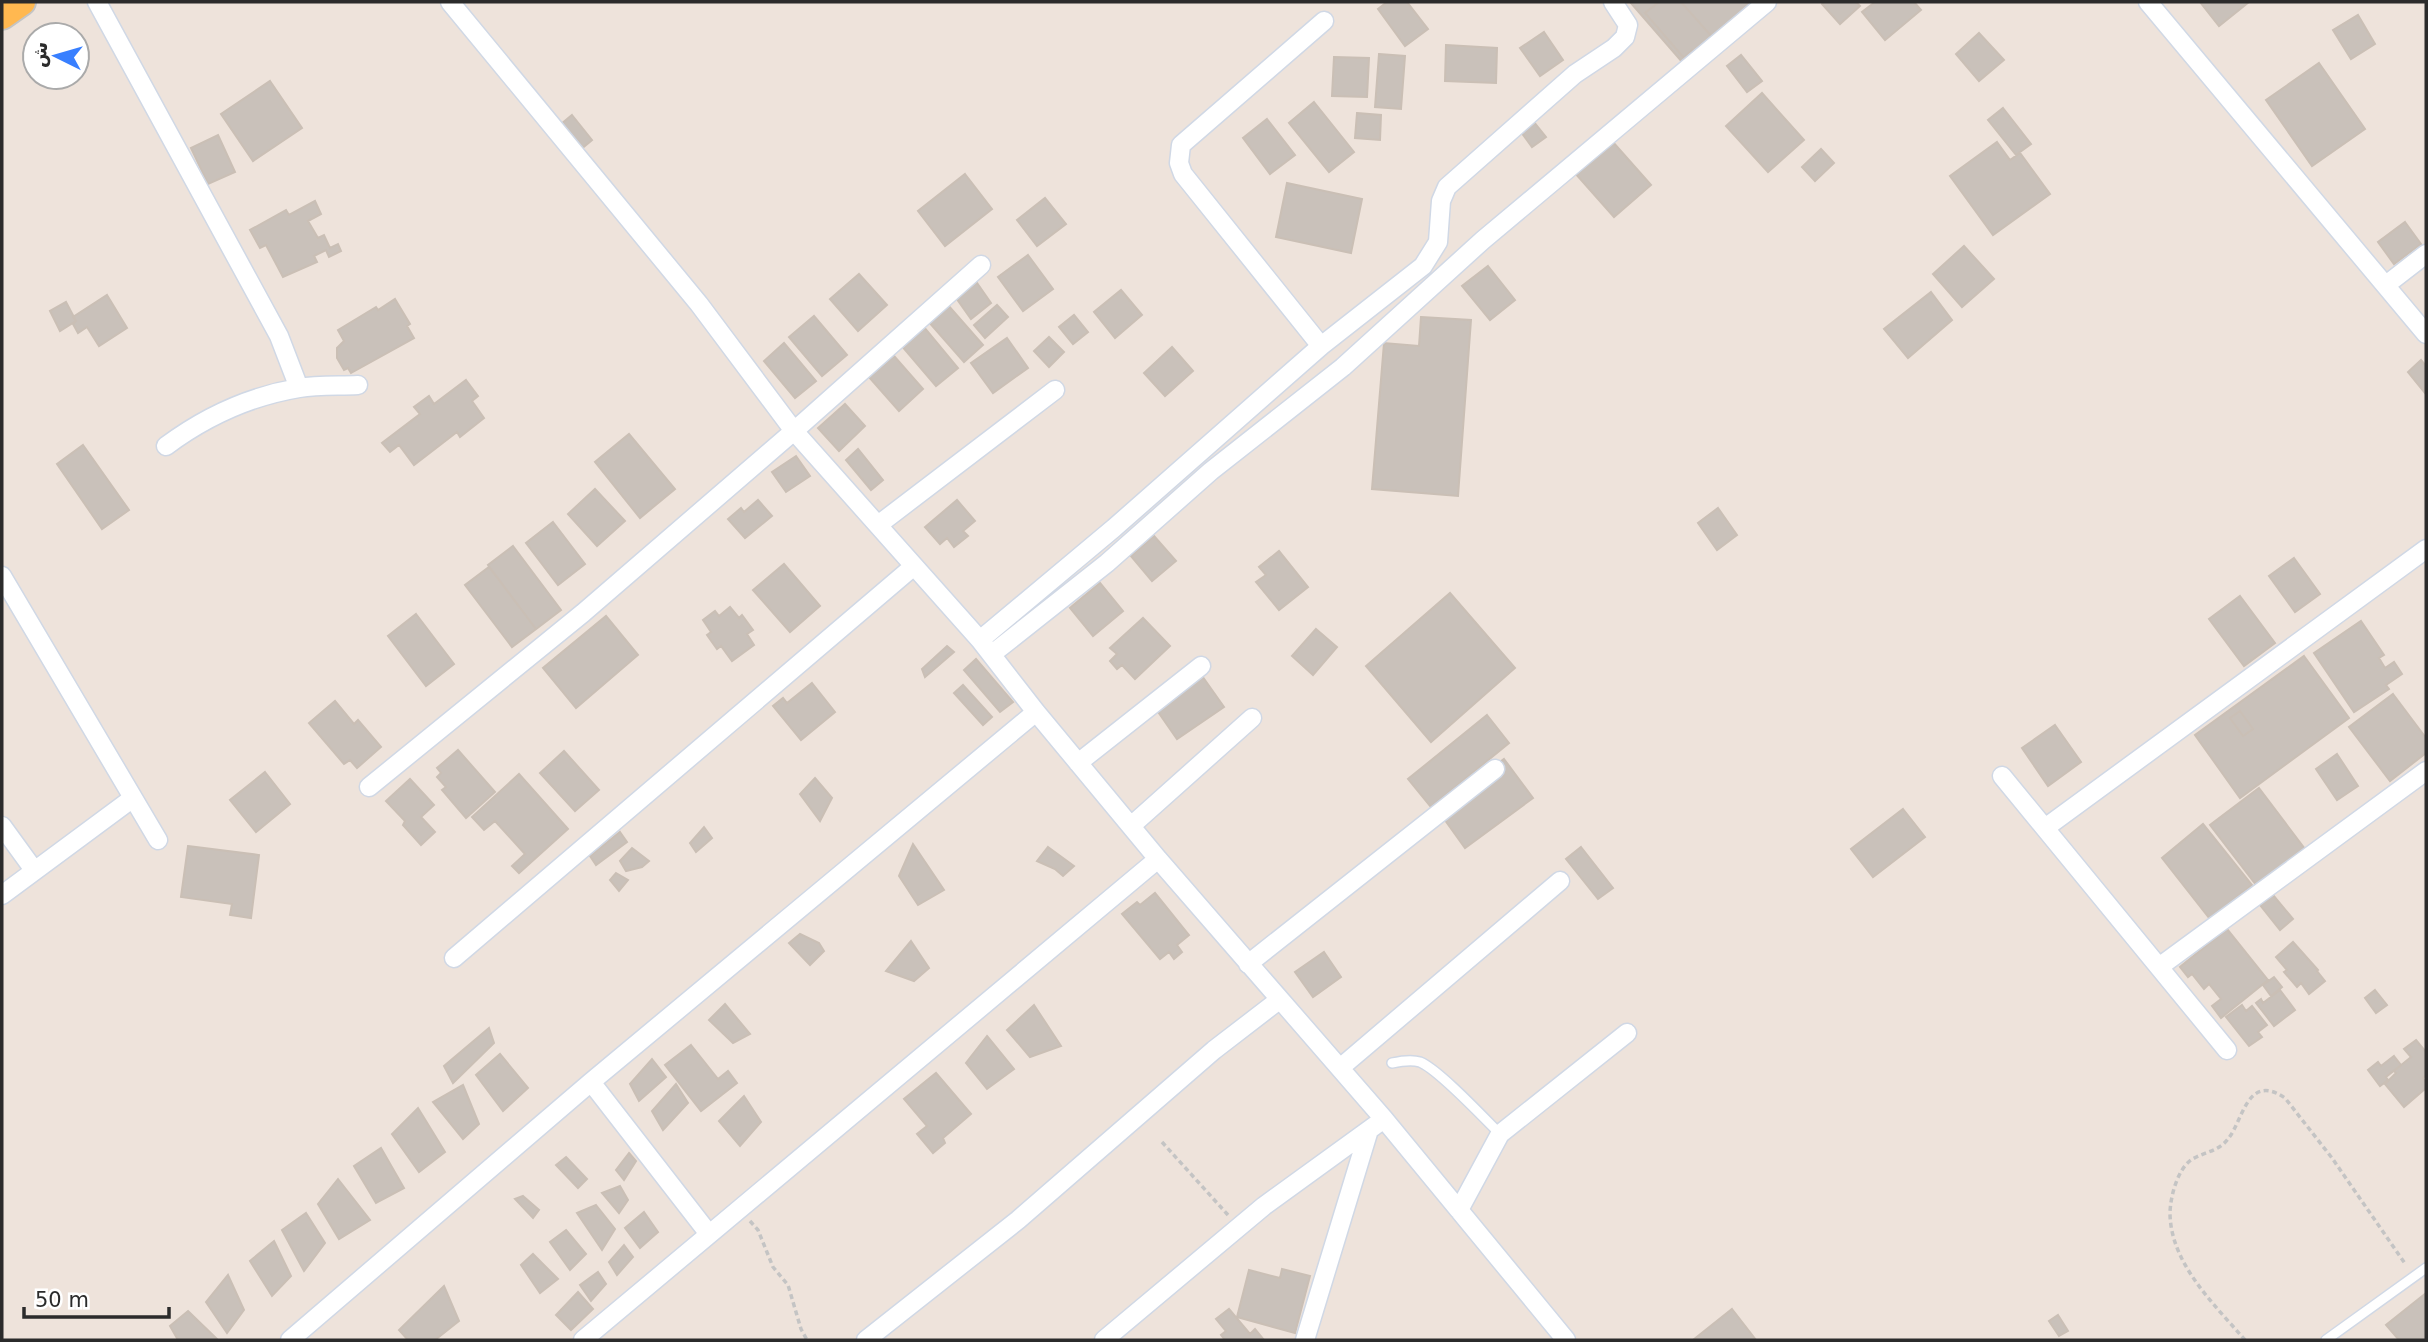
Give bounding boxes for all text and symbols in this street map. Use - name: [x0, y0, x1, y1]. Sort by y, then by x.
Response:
- north arrow: [21, 21, 91, 91]
- text: ش: [27, 41, 52, 69]
- scale bar: [24, 1276, 170, 1320]
- text: 50 m: [35, 1288, 89, 1312]

